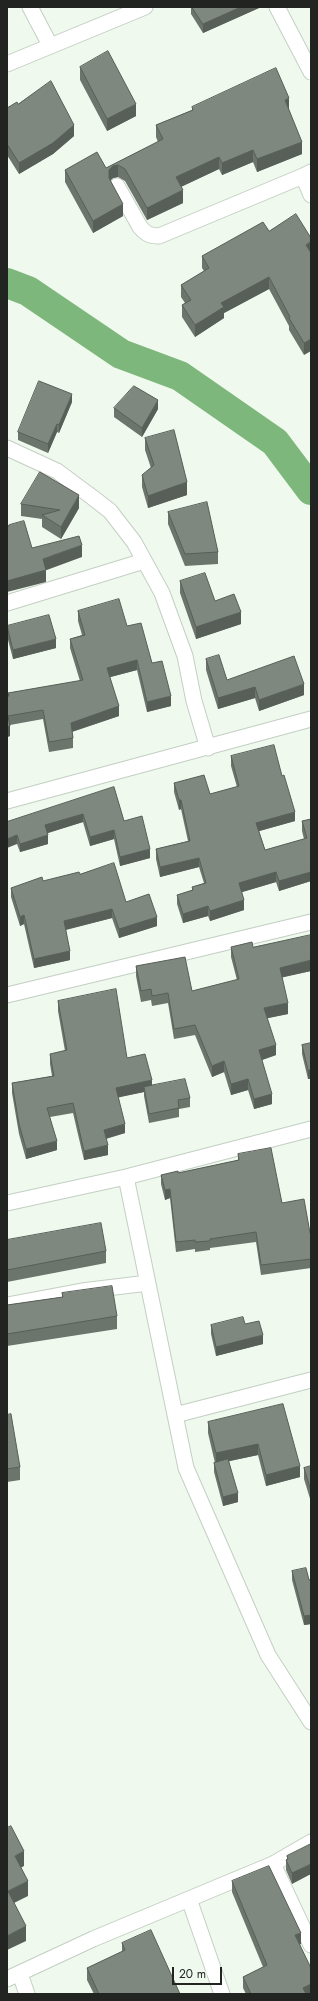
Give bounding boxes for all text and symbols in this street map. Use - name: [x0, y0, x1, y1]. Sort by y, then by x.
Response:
- scale bar: [174, 1959, 224, 1985]
- text: 20 m: [179, 1965, 206, 1983]

